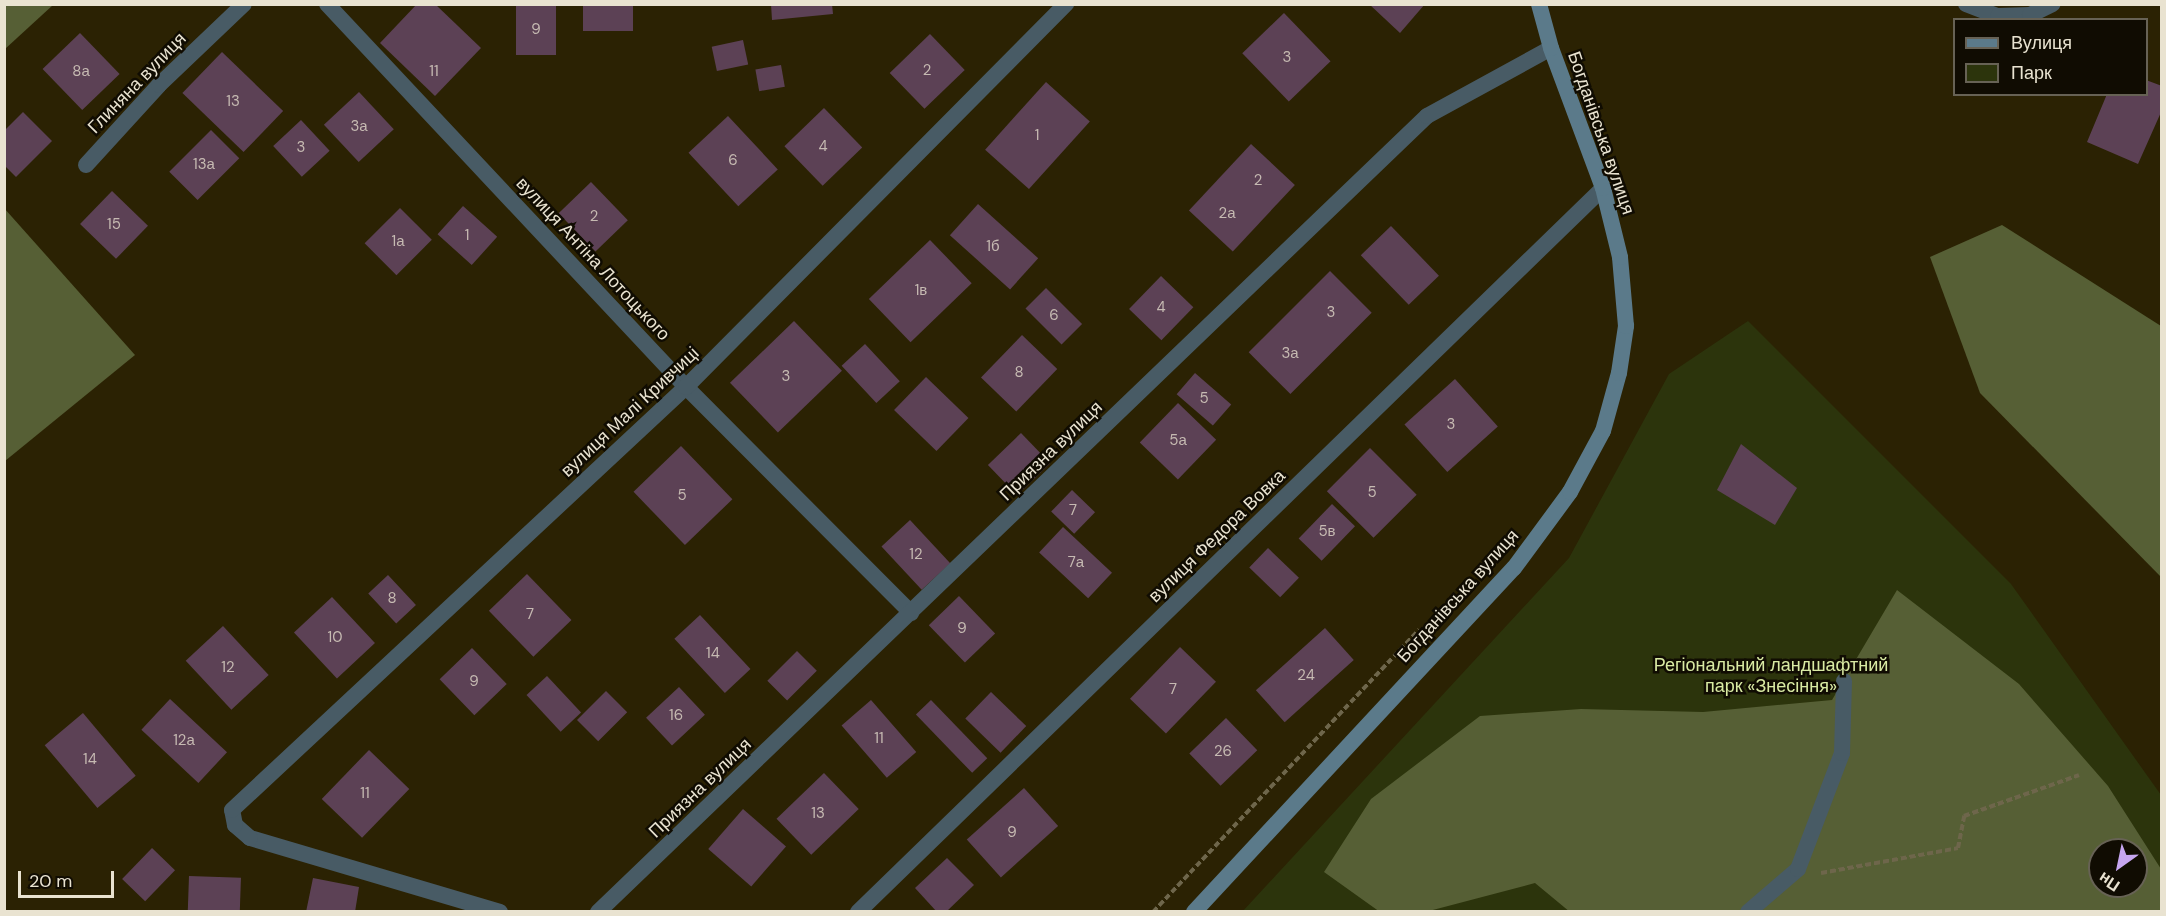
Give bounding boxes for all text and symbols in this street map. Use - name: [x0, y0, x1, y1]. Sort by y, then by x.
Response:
- legend: [1953, 18, 2148, 96]
- house number: 9: [531, 21, 541, 39]
- street label: Глиняна вулиця: [83, 28, 191, 138]
- text: Вулиця: [2011, 31, 2072, 55]
- house number: 3: [1283, 49, 1291, 67]
- street label: Богданівська вулиця: [1563, 49, 1639, 217]
- text: Парк: [2011, 61, 2052, 85]
- house number: 2: [923, 62, 931, 80]
- house number: 8а: [72, 63, 90, 81]
- house number: 11: [429, 63, 439, 81]
- house number: 13: [226, 93, 240, 111]
- house number: 3а: [350, 118, 368, 136]
- house number: 1: [1035, 127, 1039, 145]
- house number: 4: [818, 138, 828, 156]
- house number: 3: [297, 139, 305, 157]
- house number: 6: [728, 152, 738, 170]
- house number: 13а: [193, 156, 215, 174]
- house number: 2: [1254, 172, 1262, 190]
- street label: вулиця Антіна Лотоцького: [512, 173, 674, 345]
- house number: 2а: [1219, 205, 1235, 223]
- house number: 2: [590, 208, 598, 226]
- house number: 15: [107, 216, 121, 234]
- house number: 1: [465, 227, 469, 245]
- house number: 1а: [391, 233, 405, 251]
- house number: 1б: [986, 238, 1000, 256]
- house number: 1в: [915, 282, 927, 300]
- house number: 4: [1156, 299, 1166, 317]
- house number: 3: [1327, 304, 1335, 322]
- house number: 6: [1049, 307, 1059, 325]
- street label: вулиця Малі Кривчиці: [557, 342, 703, 482]
- house number: 3а: [1281, 345, 1299, 363]
- house number: 8: [1014, 364, 1024, 382]
- house number: 3: [782, 368, 790, 386]
- house number: 5: [1199, 390, 1209, 408]
- street label: Приязна вулиця: [995, 397, 1107, 505]
- house number: 3: [1447, 416, 1455, 434]
- house number: 5а: [1169, 432, 1187, 450]
- street label: вулиця Федора Вовка: [1144, 465, 1290, 607]
- house number: 5: [1367, 484, 1377, 502]
- house number: 5: [677, 487, 687, 505]
- house number: 7: [1069, 502, 1077, 520]
- house number: 5в: [1318, 523, 1336, 541]
- street label: Богданівська вулиця: [1393, 525, 1523, 667]
- house number: 12: [909, 546, 923, 564]
- house number: 7а: [1068, 554, 1084, 572]
- house number: 8: [387, 590, 397, 608]
- house number: 7: [526, 606, 534, 624]
- house number: 9: [957, 620, 967, 638]
- house number: 10: [328, 629, 342, 647]
- house number: 14: [706, 645, 720, 663]
- park label: Регіональний ландшафтний парк «Знесіння»: [1654, 655, 1888, 698]
- house number: 12: [221, 659, 235, 677]
- house number: 24: [1297, 667, 1315, 685]
- house number: 9: [469, 673, 479, 691]
- house number: 7: [1169, 681, 1177, 699]
- house number: 16: [669, 707, 683, 725]
- house number: 11: [874, 730, 884, 748]
- house number: 12а: [173, 732, 195, 750]
- street label: Приязна вулиця: [644, 734, 756, 842]
- house number: 26: [1214, 743, 1232, 761]
- house number: 14: [83, 751, 97, 769]
- house number: 11: [360, 785, 370, 803]
- house number: 13: [811, 805, 825, 823]
- house number: 9: [1007, 824, 1017, 842]
- north arrow: [2088, 838, 2148, 898]
- scale bar: [21, 859, 117, 897]
- text: Пн: [2094, 867, 2124, 896]
- text: 20 m: [29, 869, 72, 893]

